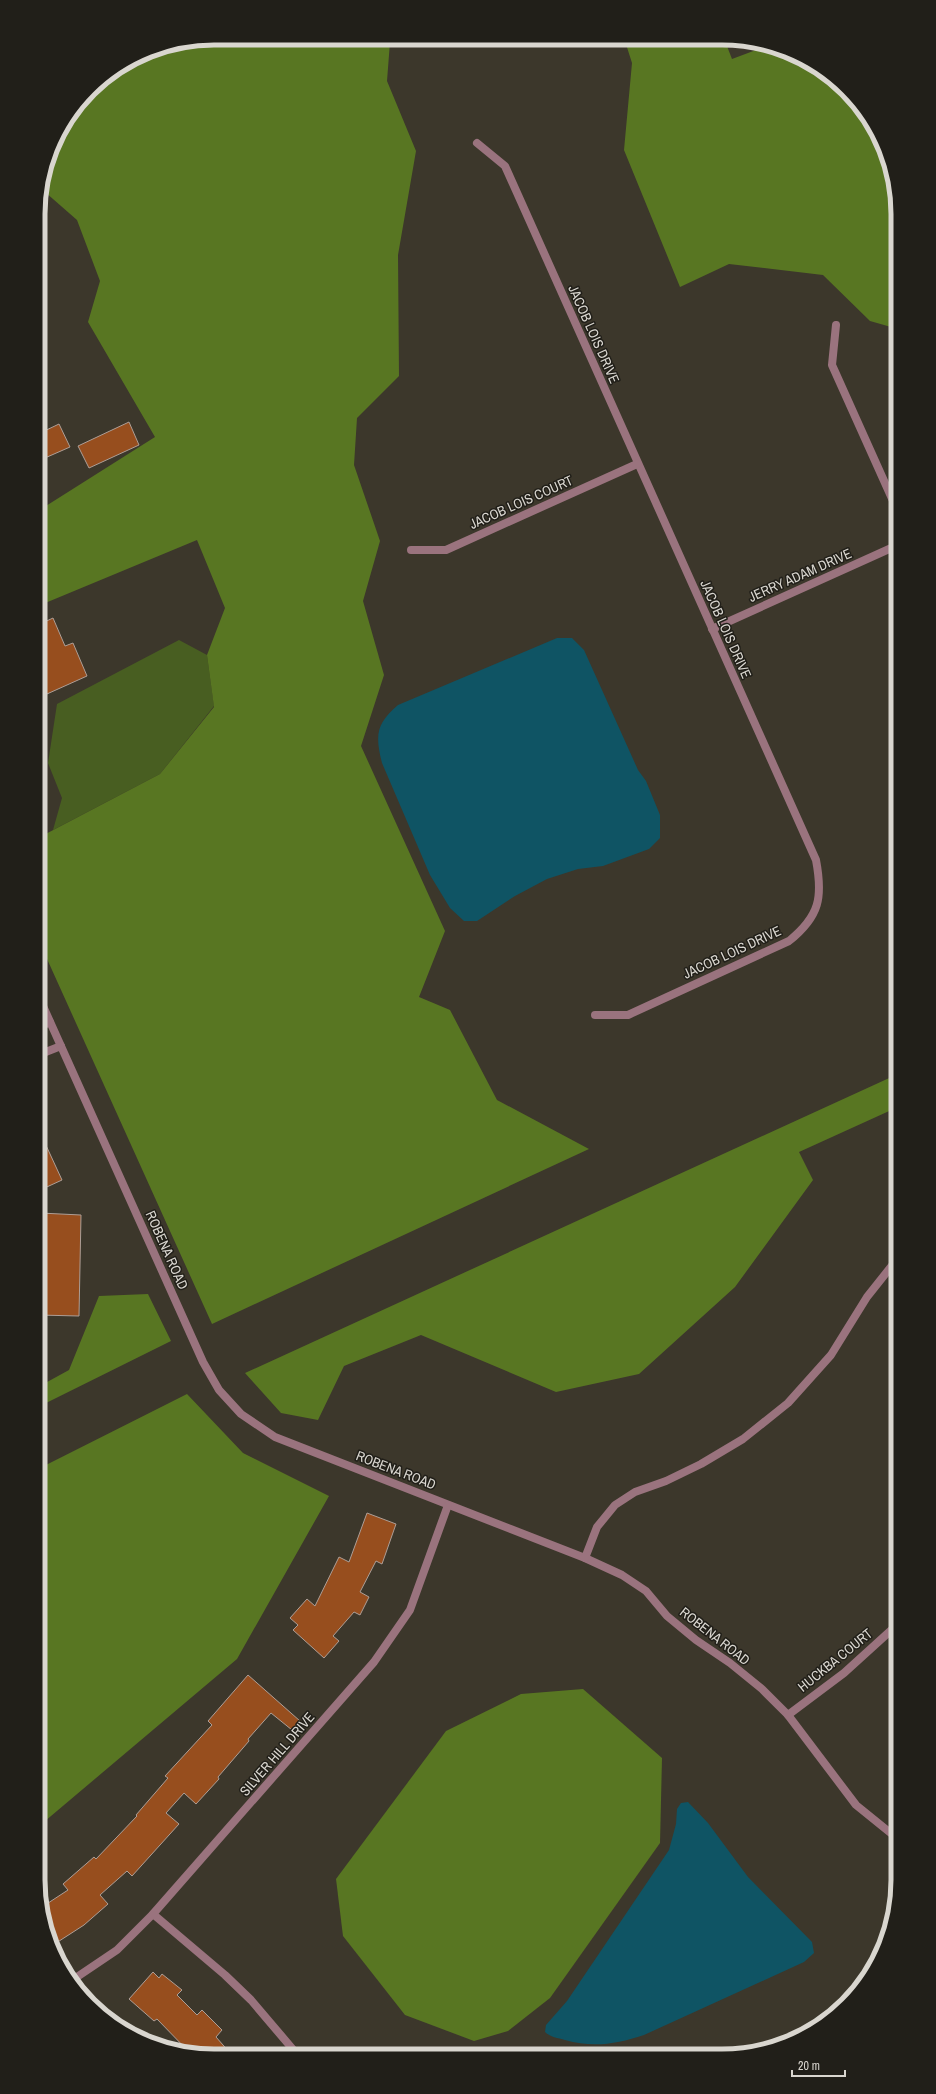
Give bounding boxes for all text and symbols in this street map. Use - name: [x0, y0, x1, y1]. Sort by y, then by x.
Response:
- street label: JACOB LOIS DRIVE: [564, 282, 624, 386]
- street label: JACOB LOIS COURT: [466, 471, 576, 533]
- street label: JERRY ADAM DRIVE: [746, 544, 854, 606]
- street label: JACOB LOIS DRIVE: [696, 577, 756, 681]
- street label: JACOB LOIS DRIVE: [680, 921, 784, 983]
- street label: ROBENA ROAD: [142, 1208, 192, 1292]
- street label: ROBENA ROAD: [353, 1447, 439, 1493]
- street label: ROBENA ROAD: [676, 1603, 754, 1669]
- street label: HUCKBA COURT: [794, 1624, 876, 1696]
- street label: SILVER HILL DRIVE: [236, 1708, 318, 1800]
- scale bar: [792, 2052, 845, 2078]
- text: 20 m: [798, 2058, 820, 2074]

